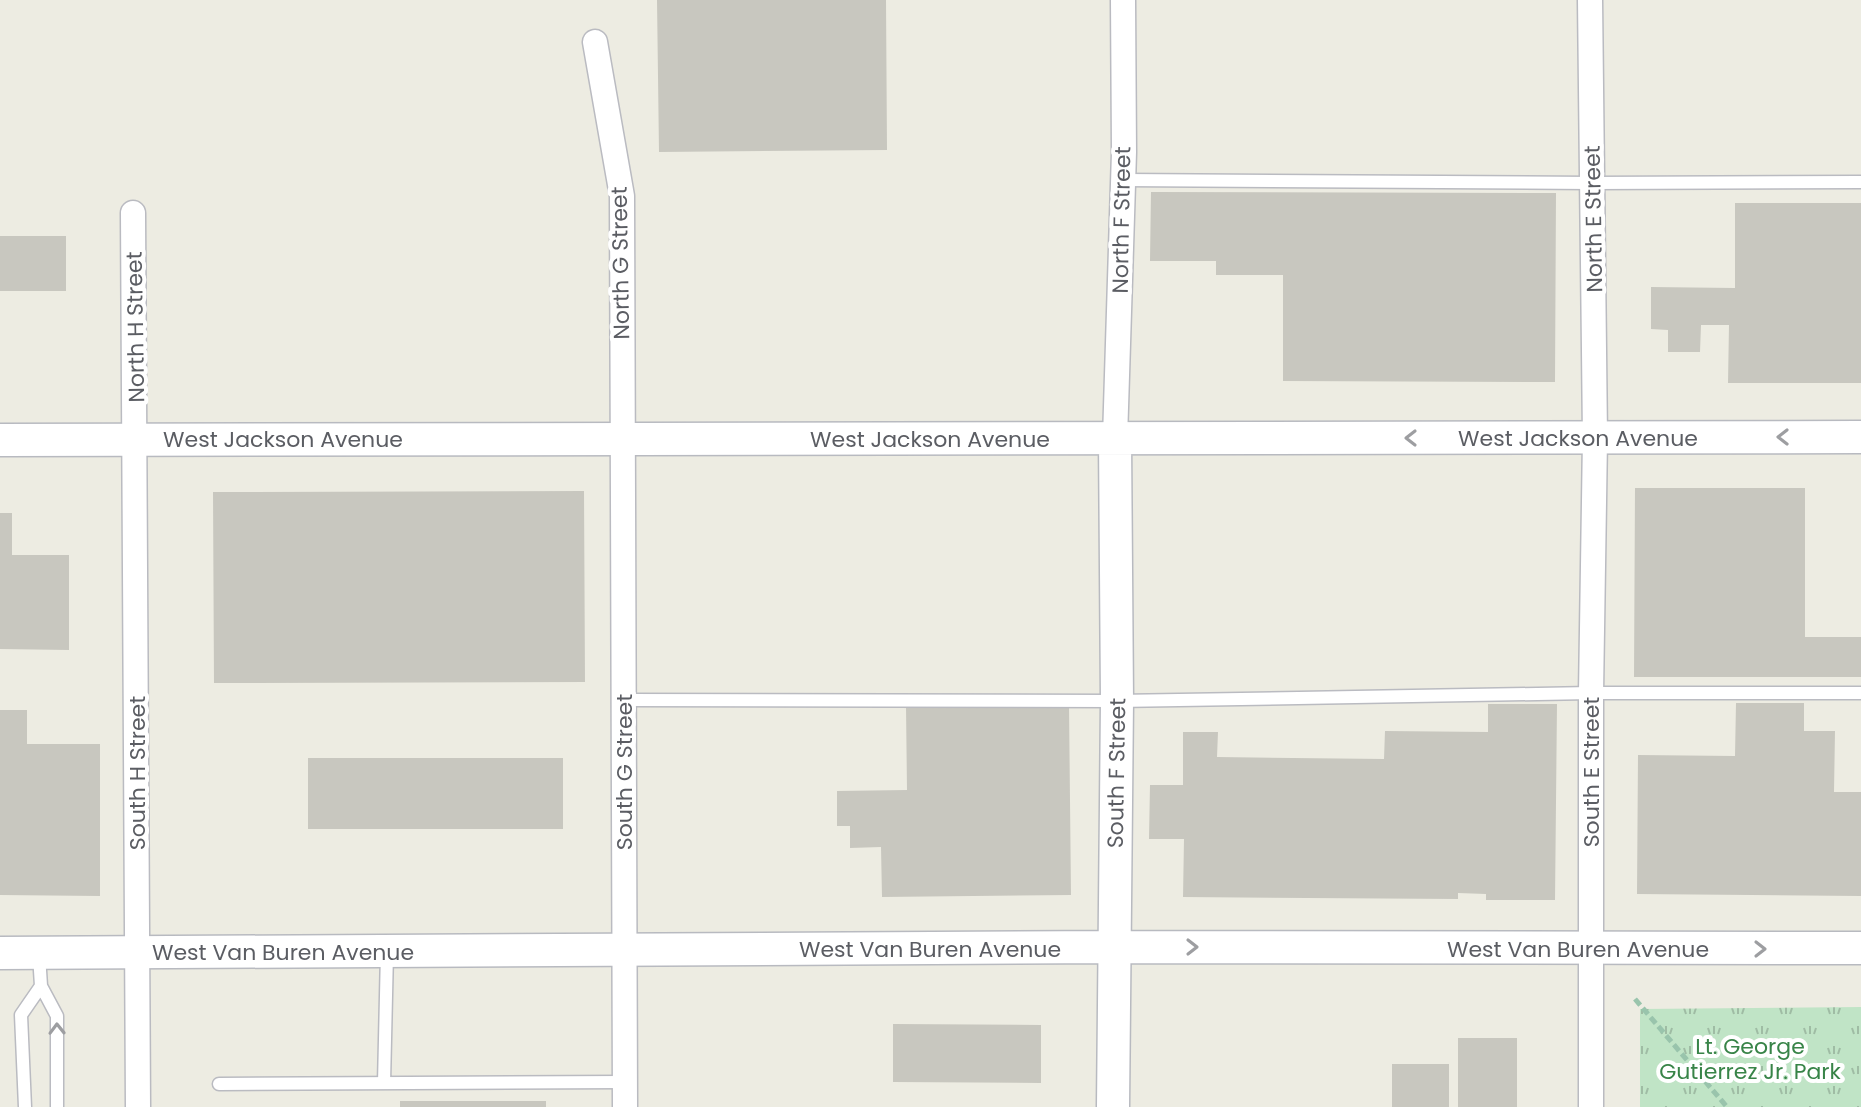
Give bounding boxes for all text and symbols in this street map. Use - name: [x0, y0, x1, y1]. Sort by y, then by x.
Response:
- street label: North E Street: [1577, 145, 1610, 293]
- street label: North F Street: [1105, 146, 1138, 294]
- street label: North G Street: [604, 186, 637, 340]
- street label: North H Street: [119, 251, 152, 403]
- street label: West Jackson Avenue: [1458, 423, 1698, 454]
- street label: West Jackson Avenue: [163, 424, 403, 455]
- street label: West Jackson Avenue: [810, 424, 1050, 455]
- one-way arrow: [1776, 428, 1789, 446]
- one-way arrow: [1404, 429, 1417, 447]
- street label: South G Street: [609, 694, 640, 850]
- street label: South H Street: [122, 696, 153, 850]
- street label: South E Street: [1576, 697, 1607, 847]
- street label: South F Street: [1100, 698, 1133, 848]
- street label: West Van Buren Avenue: [799, 934, 1061, 965]
- street label: West Van Buren Avenue: [1447, 934, 1709, 965]
- street label: West Van Buren Avenue: [152, 937, 414, 968]
- one-way arrow: [1186, 939, 1199, 956]
- one-way arrow: [1754, 940, 1767, 958]
- one-way arrow: [49, 1022, 66, 1035]
- park label: Lt. George Gutierrez Jr. Park: [1659, 1031, 1842, 1087]

